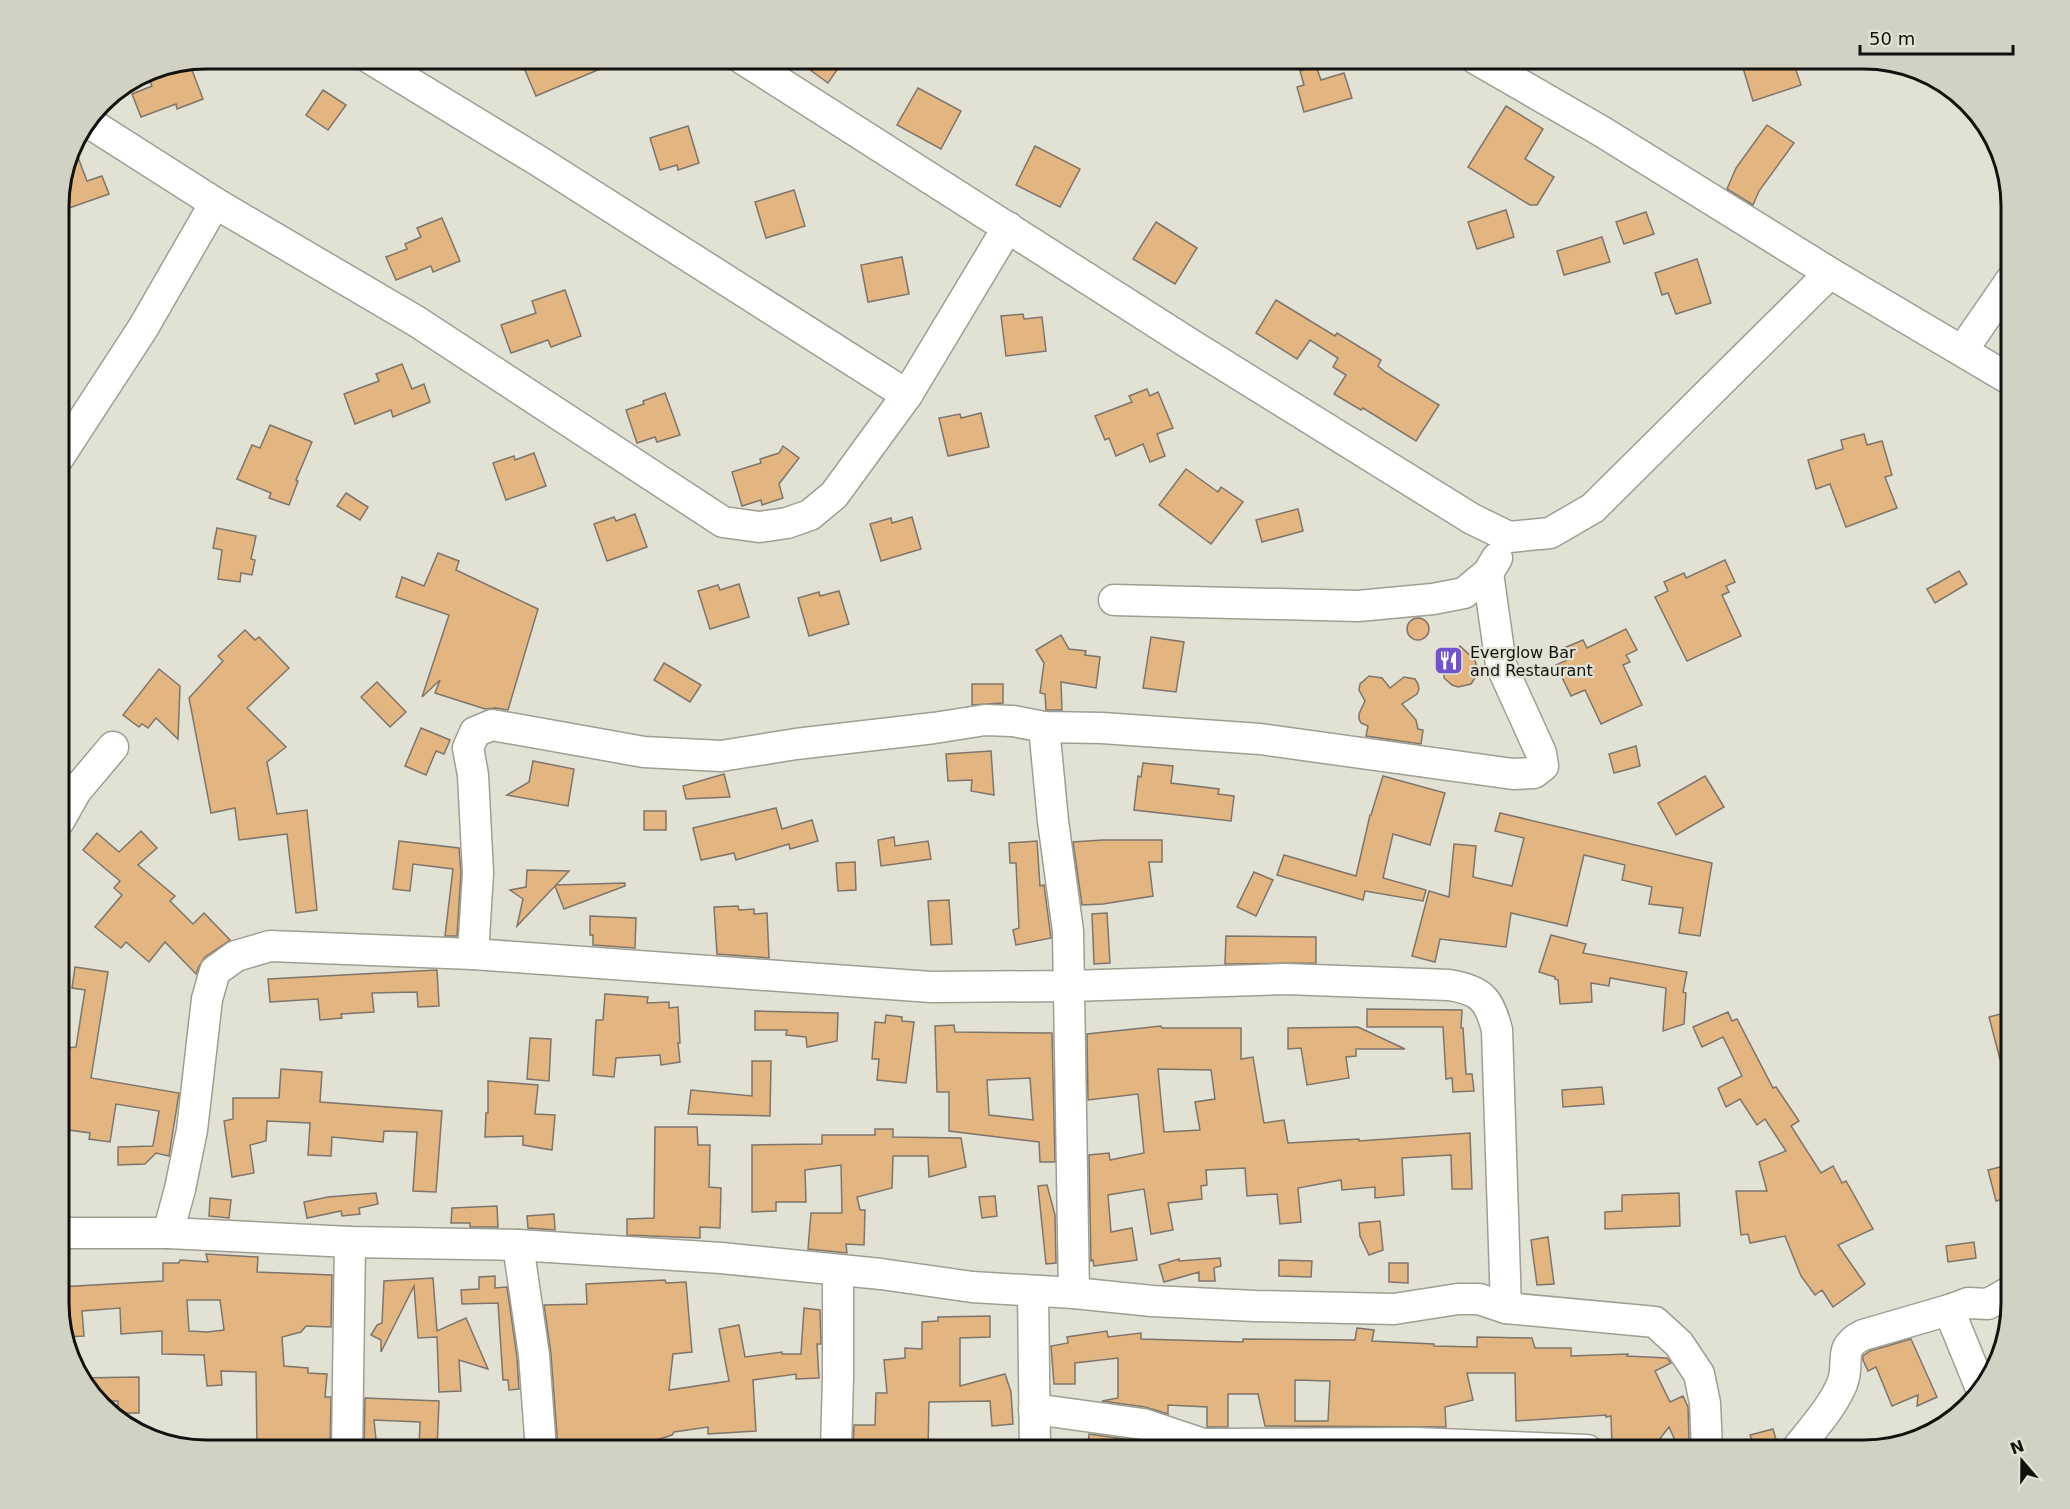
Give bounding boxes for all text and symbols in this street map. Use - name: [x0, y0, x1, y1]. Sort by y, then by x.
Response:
- scale bar: [1860, 18, 2013, 56]
- text: 50 m: [1869, 28, 1915, 49]
- place label: Everglow Bar and Restaurant: [1470, 643, 1593, 680]
- restaurant icon: Everglow Bar and Restaurant: [1433, 645, 1465, 677]
- north arrow: [1992, 1431, 2052, 1491]
- text: N: [2007, 1436, 2027, 1459]

